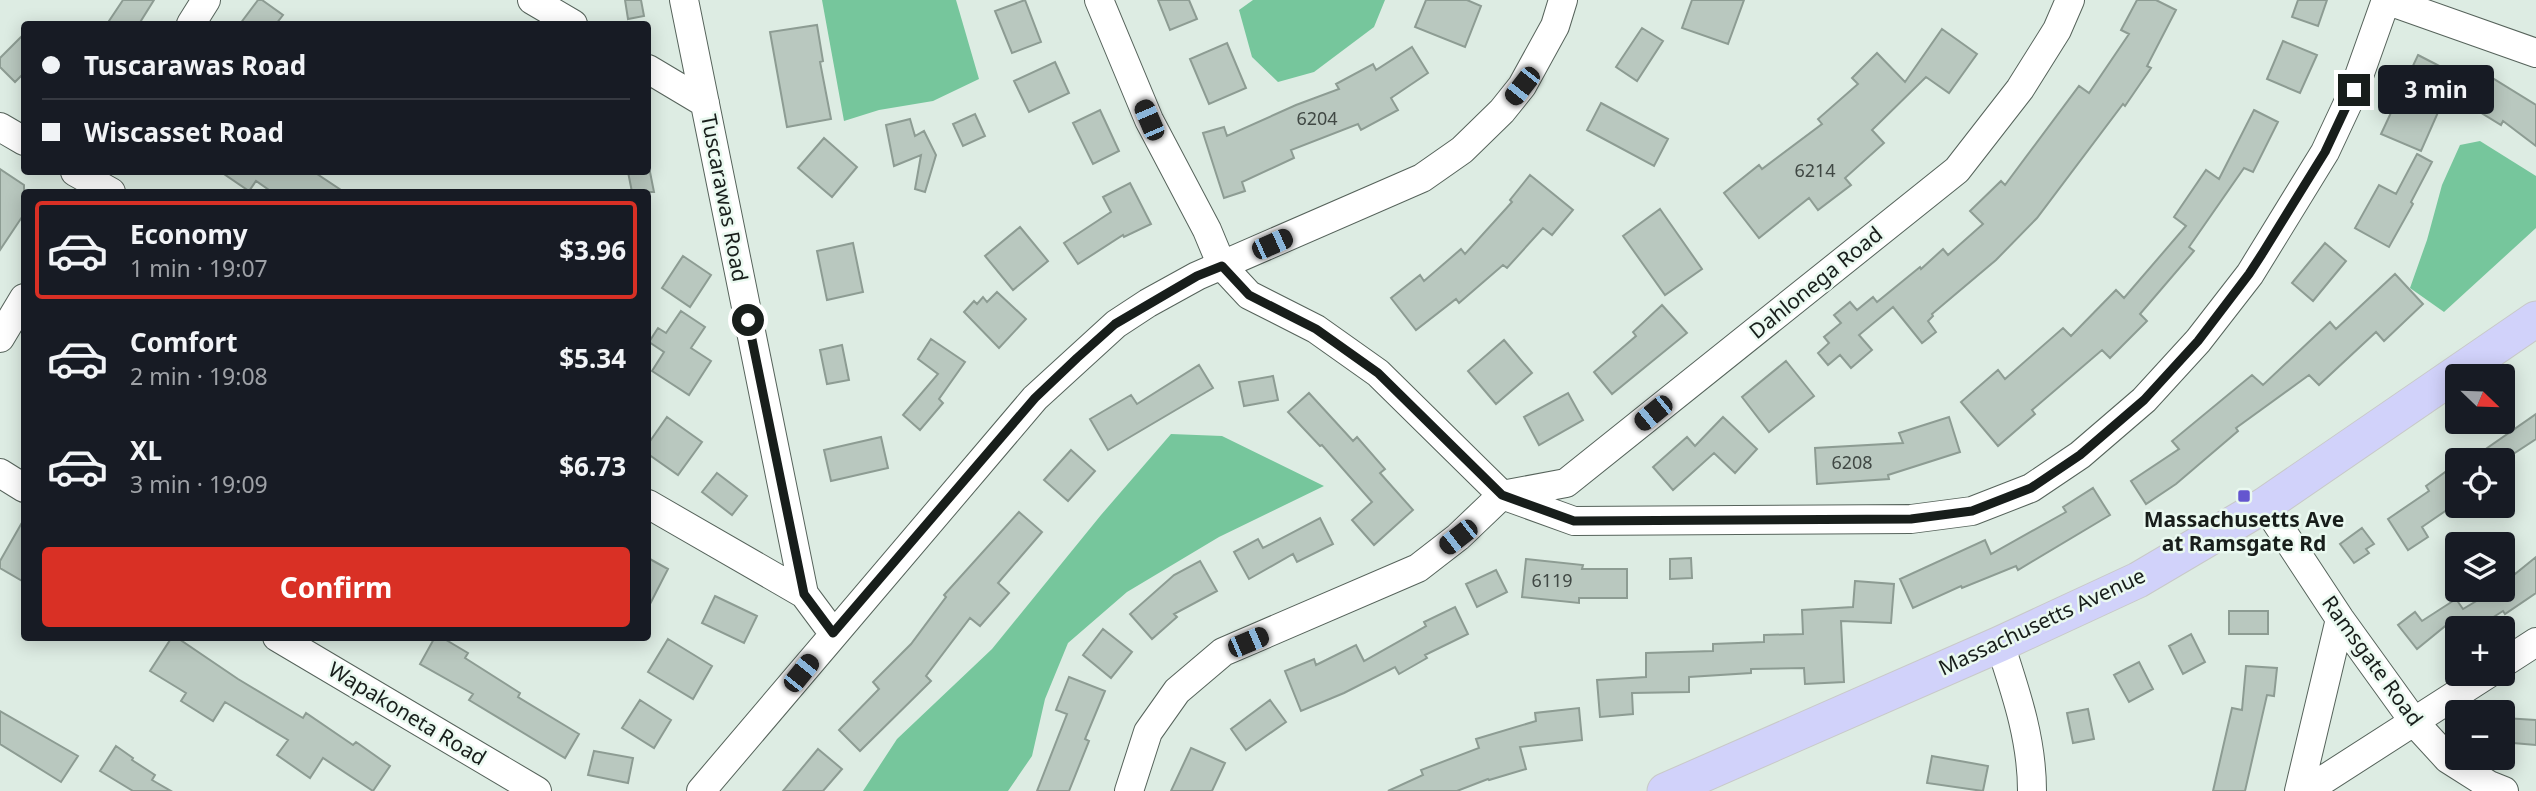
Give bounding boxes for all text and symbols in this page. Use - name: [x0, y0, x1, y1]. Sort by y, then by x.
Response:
- text: Tuscarawas Road: [84, 47, 306, 83]
- car: [1501, 63, 1544, 109]
- callout: 3 min: [2378, 66, 2494, 114]
- text: 3 min: [2404, 73, 2468, 105]
- route end: [2338, 74, 2370, 106]
- car: [1132, 97, 1167, 143]
- house number: 6204: [1296, 106, 1338, 130]
- street label: Tuscarawas Road: [695, 112, 755, 284]
- text: Wiscasset Road: [84, 114, 284, 150]
- house number: 6214: [1794, 158, 1836, 182]
- text: Economy: [130, 216, 248, 252]
- icon: car: [46, 219, 109, 282]
- street label: Dahlonega Road: [1743, 220, 1888, 345]
- car: [1249, 226, 1296, 262]
- text: $3.96: [559, 232, 626, 268]
- text: 1 min · 19:07: [130, 252, 268, 284]
- route start: [732, 304, 764, 336]
- text: Comfort: [130, 324, 238, 360]
- icon: car: [46, 327, 109, 390]
- text: $5.34: [559, 340, 626, 376]
- text: 2 min · 19:08: [130, 360, 268, 392]
- north arrow: [2445, 364, 2515, 434]
- map controls: [2445, 364, 2515, 770]
- car: [1631, 392, 1676, 434]
- text: XL: [130, 432, 162, 468]
- icon: car: [46, 435, 109, 498]
- text: $6.73: [559, 448, 626, 484]
- button: locate: [2445, 448, 2515, 518]
- house number: 6208: [1831, 450, 1873, 474]
- text: 3 min · 19:09: [130, 468, 268, 500]
- marker: Massachusetts Ave at Ramsgate Rd: [2236, 488, 2252, 504]
- place label: Massachusetts Ave at Ramsgate Rd: [2144, 505, 2344, 557]
- car: [1435, 516, 1482, 558]
- button: layers: [2445, 532, 2515, 602]
- button: Confirm: [42, 547, 630, 627]
- street label: Massachusetts Avenue: [1934, 561, 2149, 681]
- house number: 6119: [1531, 568, 1573, 592]
- street label: Ramsgate Road: [2316, 590, 2430, 731]
- button: +: [2445, 616, 2515, 686]
- car: [1225, 624, 1272, 660]
- car: [780, 650, 823, 696]
- street label: Wapakoneta Road: [323, 655, 492, 771]
- button: −: [2445, 700, 2515, 770]

